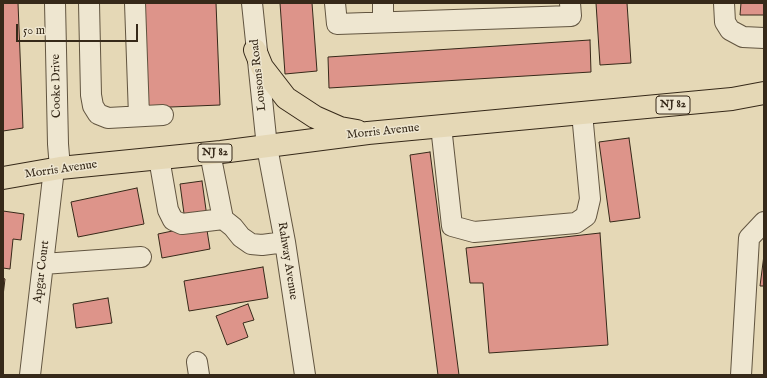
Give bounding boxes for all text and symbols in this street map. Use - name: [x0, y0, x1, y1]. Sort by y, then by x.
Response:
- scale bar: [18, 16, 140, 42]
- text: 50 m: [23, 23, 45, 38]
- street label: Lousons Road: [248, 38, 270, 112]
- street label: Cooke Drive: [49, 54, 65, 118]
- road number: NJ 82: [656, 96, 690, 114]
- street label: Morris Avenue: [346, 121, 420, 143]
- road number: NJ 82: [198, 144, 232, 162]
- street label: Morris Avenue: [24, 158, 98, 182]
- street label: Rahway Avenue: [274, 221, 300, 301]
- street label: Apgar Court: [31, 240, 53, 304]

